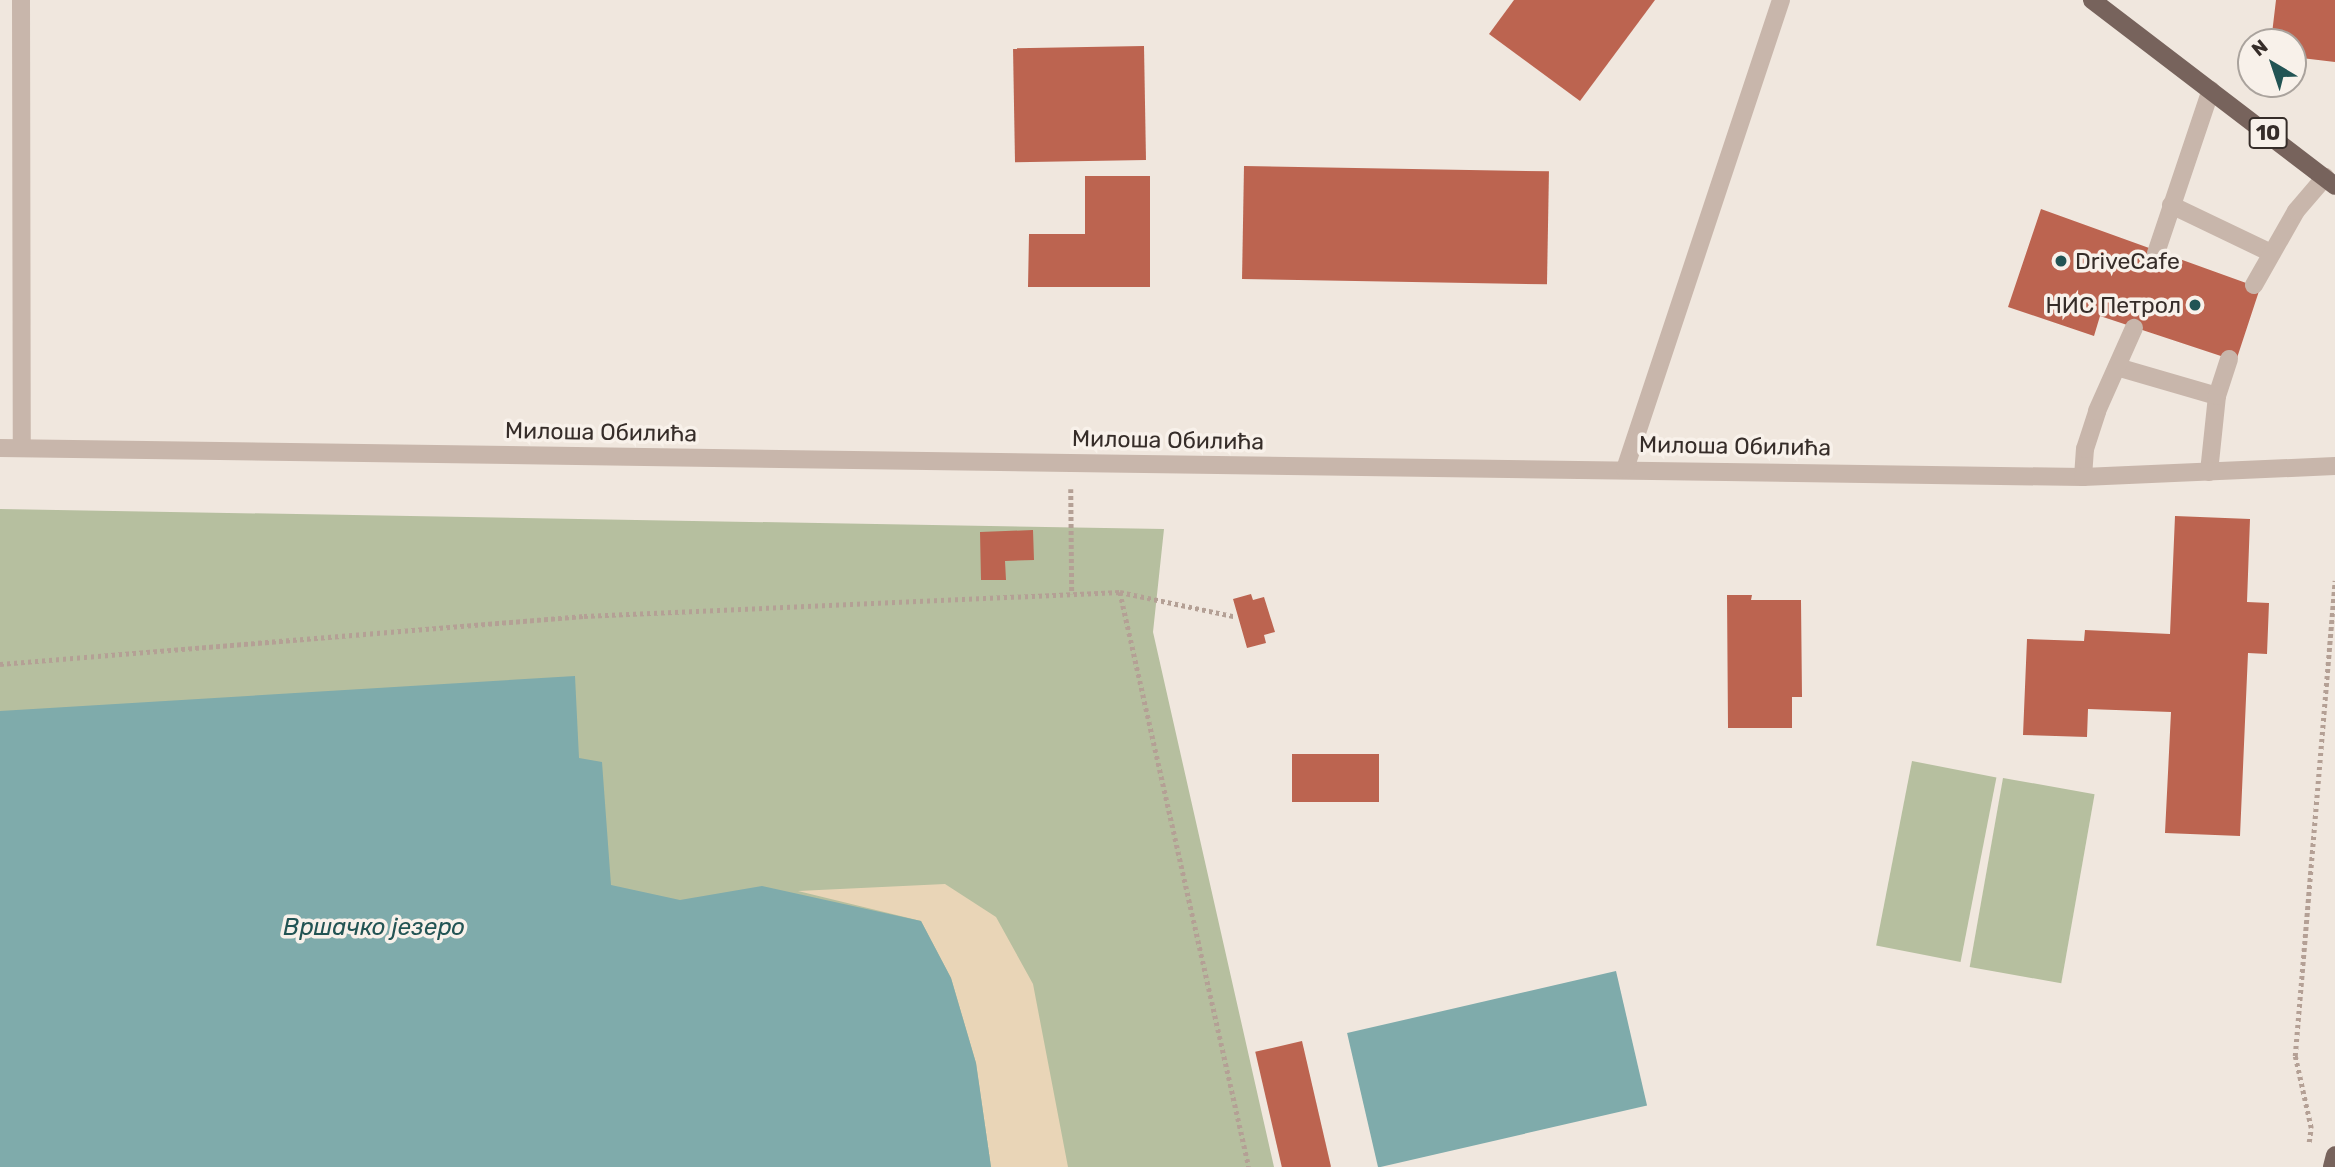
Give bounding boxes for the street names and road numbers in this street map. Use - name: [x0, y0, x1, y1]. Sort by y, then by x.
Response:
- road number: 10: [2247, 116, 2289, 150]
- street label: Милоша Обилића: [505, 417, 697, 447]
- street label: Милоша Обилића: [1072, 425, 1264, 455]
- street label: Милоша Обилића: [1639, 431, 1831, 461]

